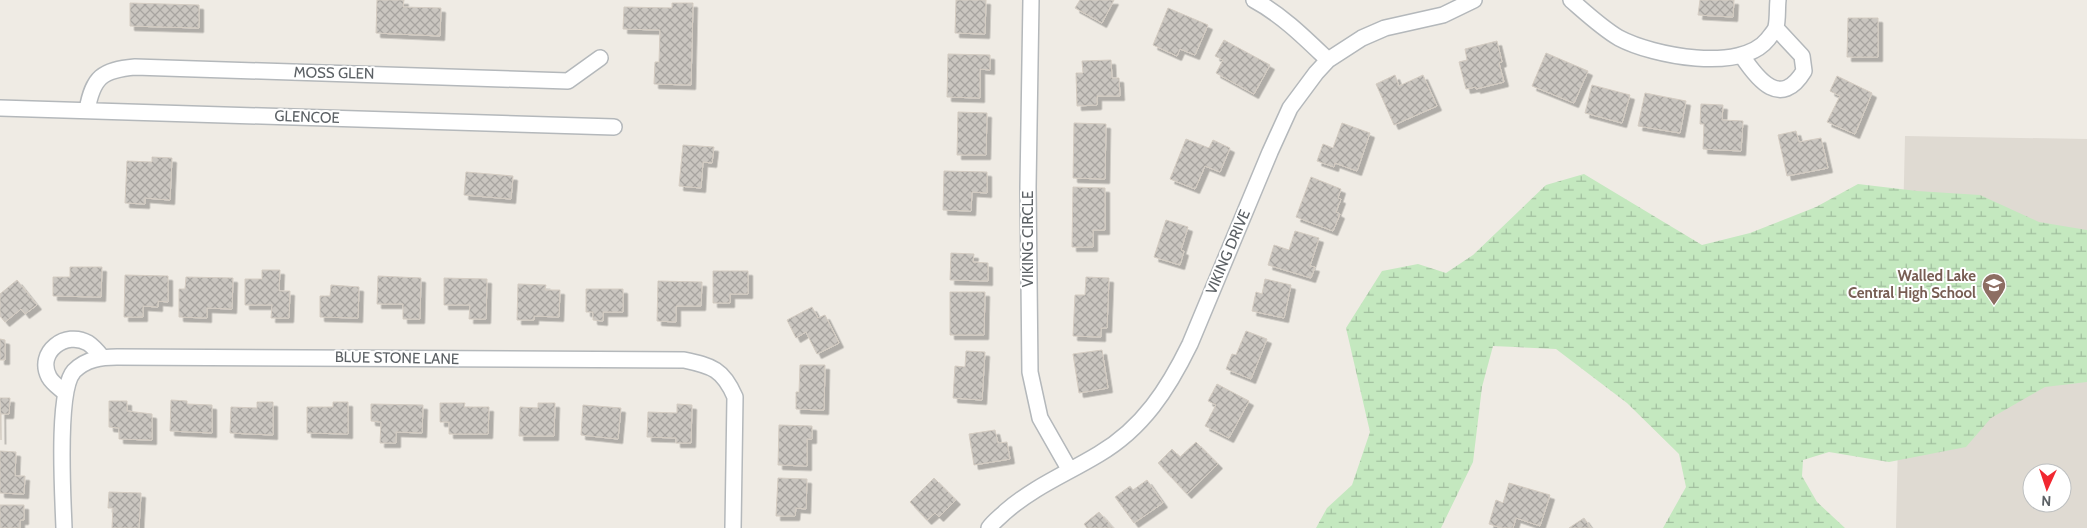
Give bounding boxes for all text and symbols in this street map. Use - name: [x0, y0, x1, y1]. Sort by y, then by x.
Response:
- street label: MOSS GLEN: [293, 63, 375, 83]
- street label: GLENCOE: [274, 107, 340, 127]
- street label: VIKING CIRCLE: [1019, 191, 1037, 287]
- street label: VIKING DRIVE: [1202, 207, 1254, 297]
- place label: Walled Lake Central High School: [1848, 267, 1976, 302]
- school or university icon: Walled Lake Central High School: [1981, 272, 2007, 306]
- street label: BLUE STONE LANE: [335, 348, 459, 368]
- north arrow: [2022, 463, 2072, 513]
- text: N: [2041, 492, 2052, 510]

